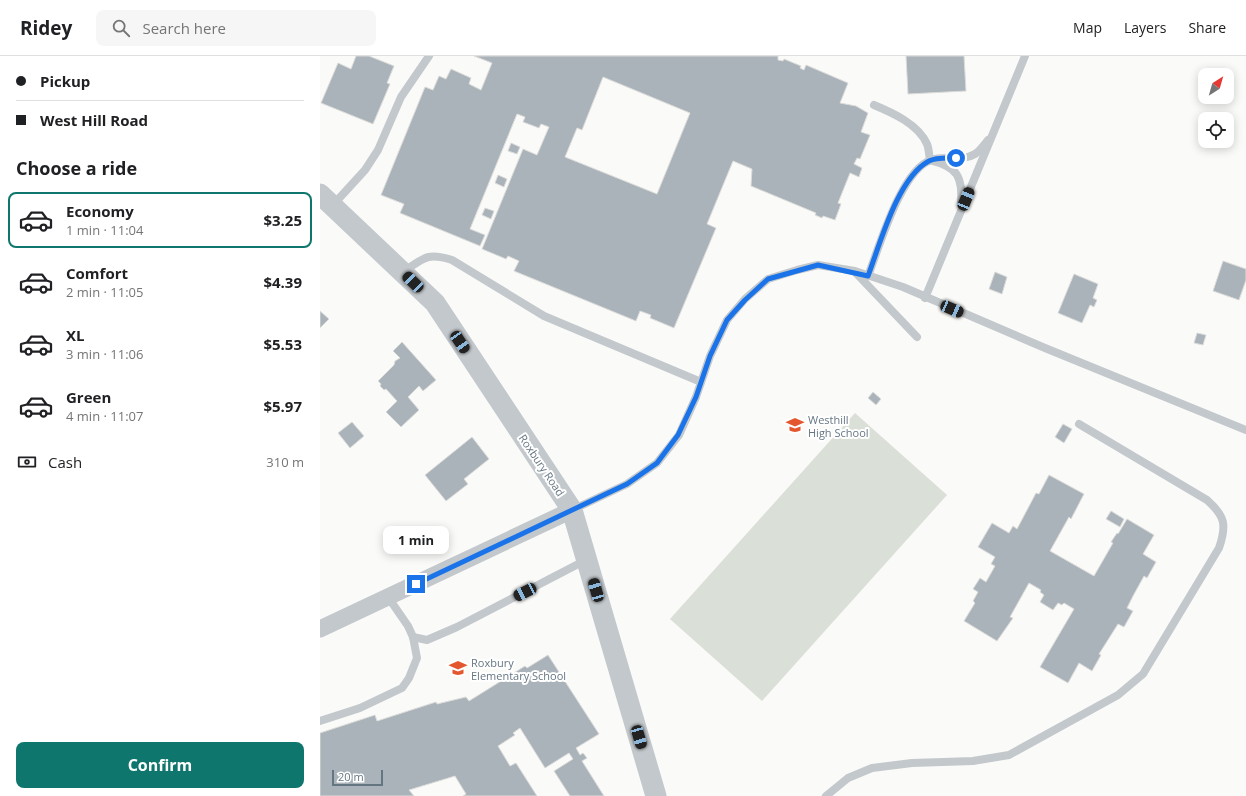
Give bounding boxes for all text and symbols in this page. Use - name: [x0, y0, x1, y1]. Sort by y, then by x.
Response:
- search box: [96, 10, 376, 46]
- text: Ridey: [20, 15, 72, 41]
- icon: search: [110, 17, 132, 39]
- text: Search here: [142, 18, 226, 38]
- text: Map: [1073, 18, 1102, 37]
- text: Layers: [1124, 18, 1166, 37]
- text: Share: [1188, 18, 1226, 37]
- north arrow: [1198, 68, 1234, 104]
- map controls: [1198, 68, 1234, 148]
- text: Pickup: [40, 71, 90, 91]
- text: West Hill Road: [40, 110, 148, 130]
- button: locate: [1198, 112, 1234, 148]
- route start: [947, 149, 965, 167]
- text: Choose a ride: [16, 156, 137, 180]
- car: [956, 186, 976, 212]
- text: Economy: [66, 201, 134, 221]
- icon: car: [18, 202, 54, 238]
- text: $3.25: [263, 210, 302, 230]
- text: 1 min · 11:04: [66, 221, 143, 239]
- text: Comfort: [66, 263, 128, 283]
- icon: car: [18, 264, 54, 300]
- car: [400, 269, 426, 295]
- text: $4.39: [263, 272, 302, 292]
- text: 2 min · 11:05: [66, 283, 143, 301]
- car: [939, 299, 965, 319]
- text: XL: [66, 325, 84, 345]
- icon: car: [18, 326, 54, 362]
- car: [448, 329, 472, 355]
- text: $5.53: [263, 334, 302, 354]
- text: 3 min · 11:06: [66, 345, 143, 363]
- text: Green: [66, 387, 111, 407]
- icon: car: [18, 388, 54, 424]
- text: $5.97: [263, 396, 302, 416]
- text: 4 min · 11:07: [66, 407, 143, 425]
- place label: Westhill High School: [808, 412, 869, 440]
- school or university icon: Westhill High School: [785, 415, 805, 435]
- street label: Roxbury Road: [516, 431, 568, 499]
- icon: cash: [16, 451, 38, 473]
- text: Cash: [48, 452, 82, 472]
- text: 310 m: [266, 453, 304, 471]
- callout: 1 min: [383, 526, 449, 554]
- text: 1 min: [398, 531, 434, 549]
- route end: [407, 575, 425, 593]
- car: [587, 577, 605, 603]
- car: [512, 581, 538, 603]
- place label: Roxbury Elementary School: [471, 655, 566, 683]
- school or university icon: Roxbury Elementary School: [448, 658, 468, 678]
- car: [630, 724, 648, 750]
- button: Confirm: [16, 742, 304, 788]
- scale bar: [332, 768, 383, 787]
- text: 20 m: [338, 769, 364, 784]

